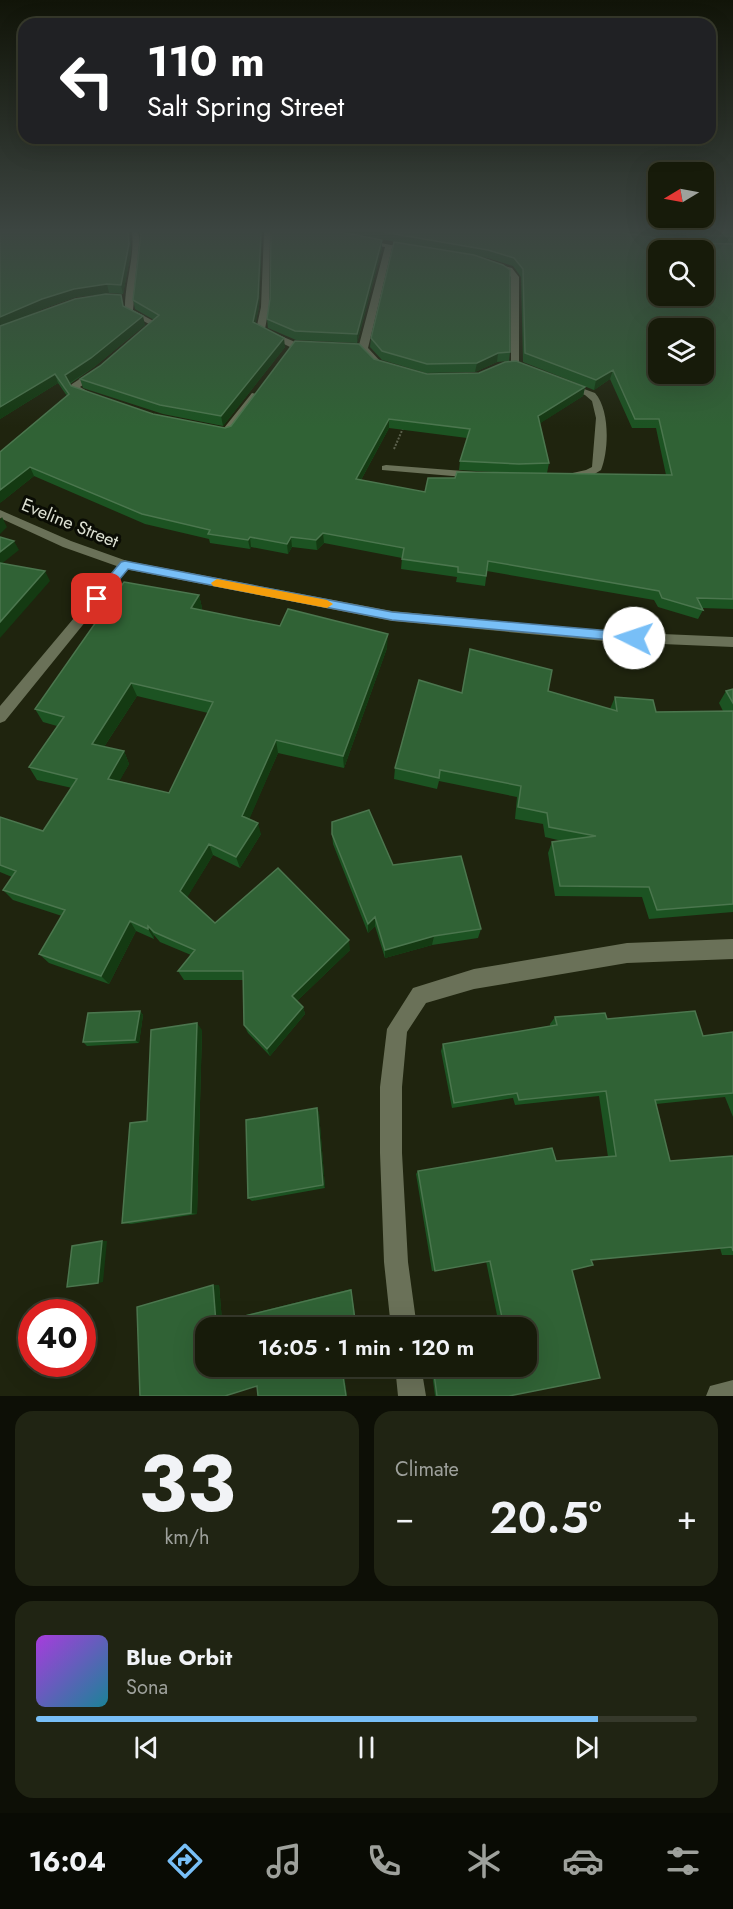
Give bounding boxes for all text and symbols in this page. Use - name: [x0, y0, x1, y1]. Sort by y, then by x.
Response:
- text: 110 m: [147, 31, 265, 92]
- icon: left: [48, 42, 126, 120]
- text: Salt Spring Street: [147, 87, 344, 126]
- north arrow: [648, 162, 714, 228]
- map controls: [648, 162, 714, 384]
- button: search: [648, 240, 714, 306]
- button: layers: [648, 318, 714, 384]
- street label: Eveline Street: [18, 492, 123, 555]
- pin: [71, 573, 122, 624]
- icon: arrive: [80, 582, 113, 615]
- position arrow: [602, 606, 666, 670]
- speed limit sign: 40: [18, 1299, 96, 1377]
- text: 16:05 · 1 min · 120 m: [258, 1331, 474, 1363]
- text: 33: [139, 1428, 235, 1540]
- text: Climate: [395, 1455, 459, 1484]
- text: 20.5°: [489, 1485, 602, 1550]
- text: −: [395, 1494, 414, 1541]
- text: +: [677, 1494, 697, 1541]
- text: km/h: [164, 1523, 210, 1552]
- text: Blue Orbit: [126, 1641, 232, 1673]
- text: Sona: [126, 1673, 168, 1702]
- icon: previous: [130, 1731, 163, 1764]
- icon: pause: [350, 1731, 383, 1764]
- icon: next: [570, 1731, 603, 1764]
- icon: directions: [164, 1840, 206, 1882]
- icon: music: [263, 1840, 305, 1882]
- icon: phone: [363, 1840, 405, 1882]
- icon: climate: [463, 1840, 505, 1882]
- icon: car: [562, 1840, 604, 1882]
- icon: filters: [662, 1840, 704, 1882]
- text: 16:04: [29, 1842, 106, 1881]

